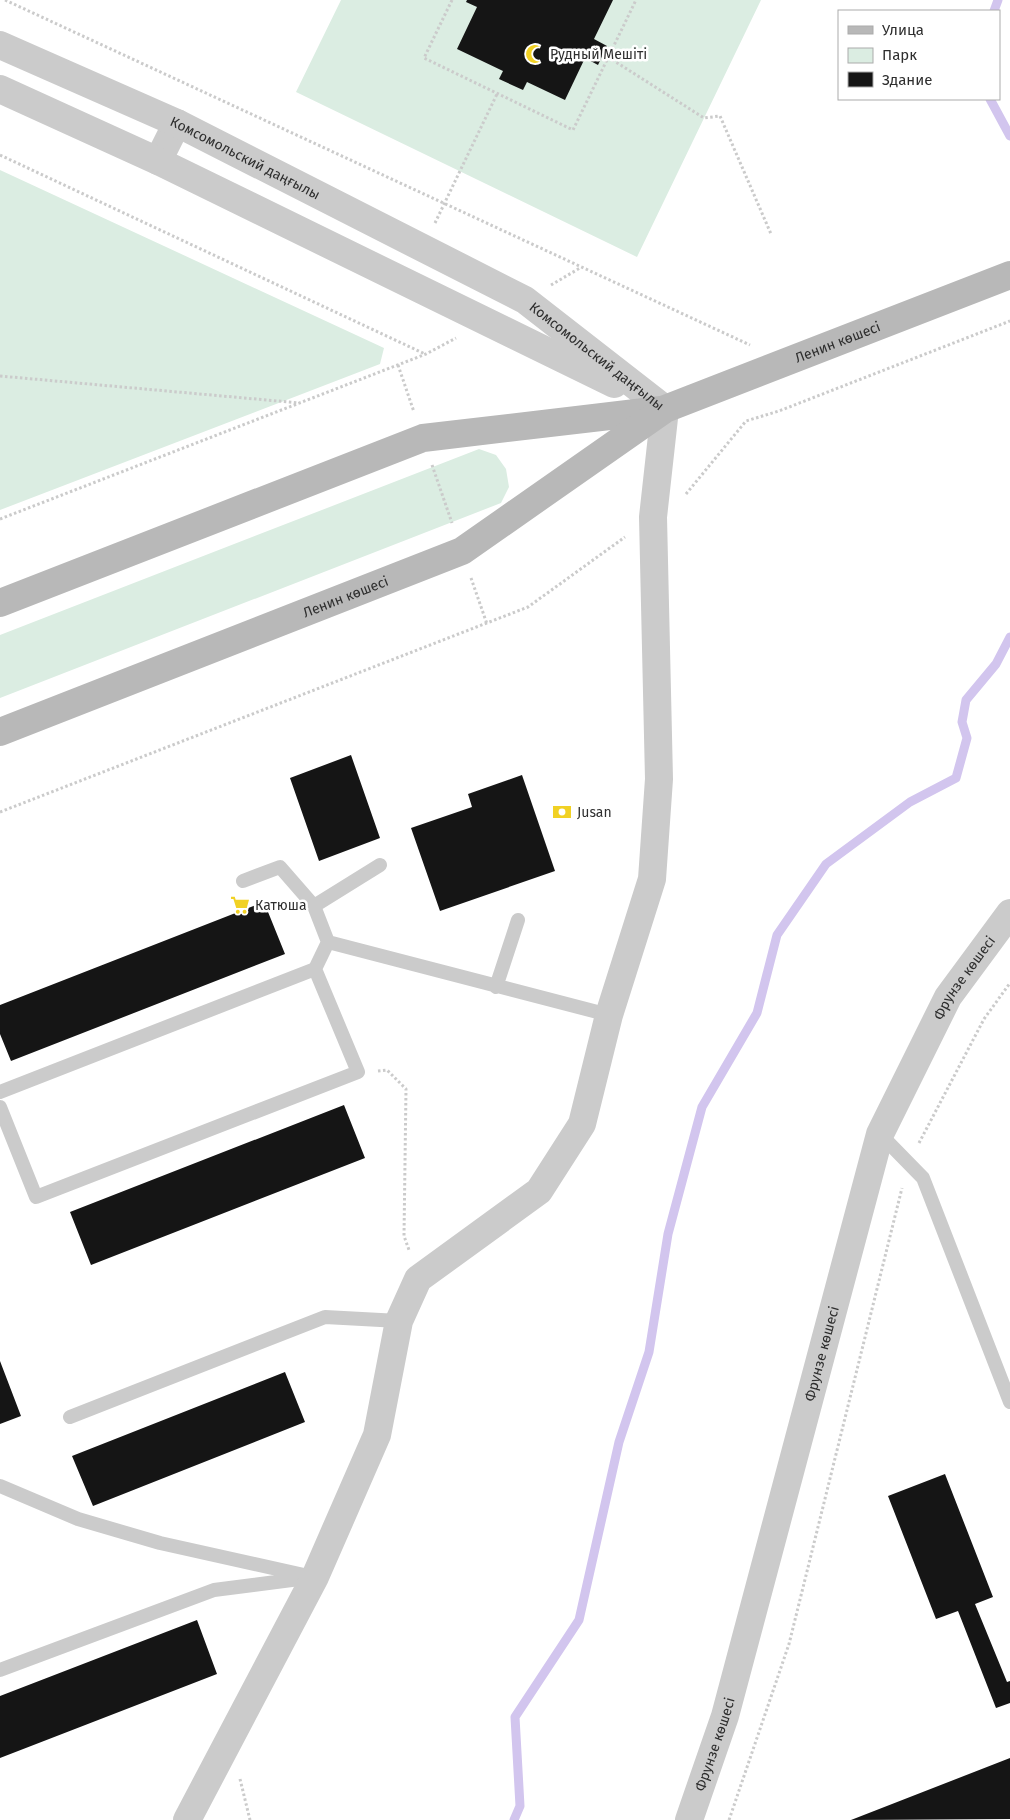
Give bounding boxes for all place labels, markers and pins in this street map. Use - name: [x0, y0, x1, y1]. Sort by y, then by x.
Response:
- mosque icon: Рудный Мешіті: [524, 43, 546, 65]
- place label: Рудный Мешіті: [550, 46, 647, 63]
- bank icon: Jusan: [551, 801, 573, 823]
- place label: Jusan: [577, 804, 612, 821]
- supermarket icon: Катюша: [229, 894, 251, 916]
- place label: Катюша: [255, 897, 307, 914]

